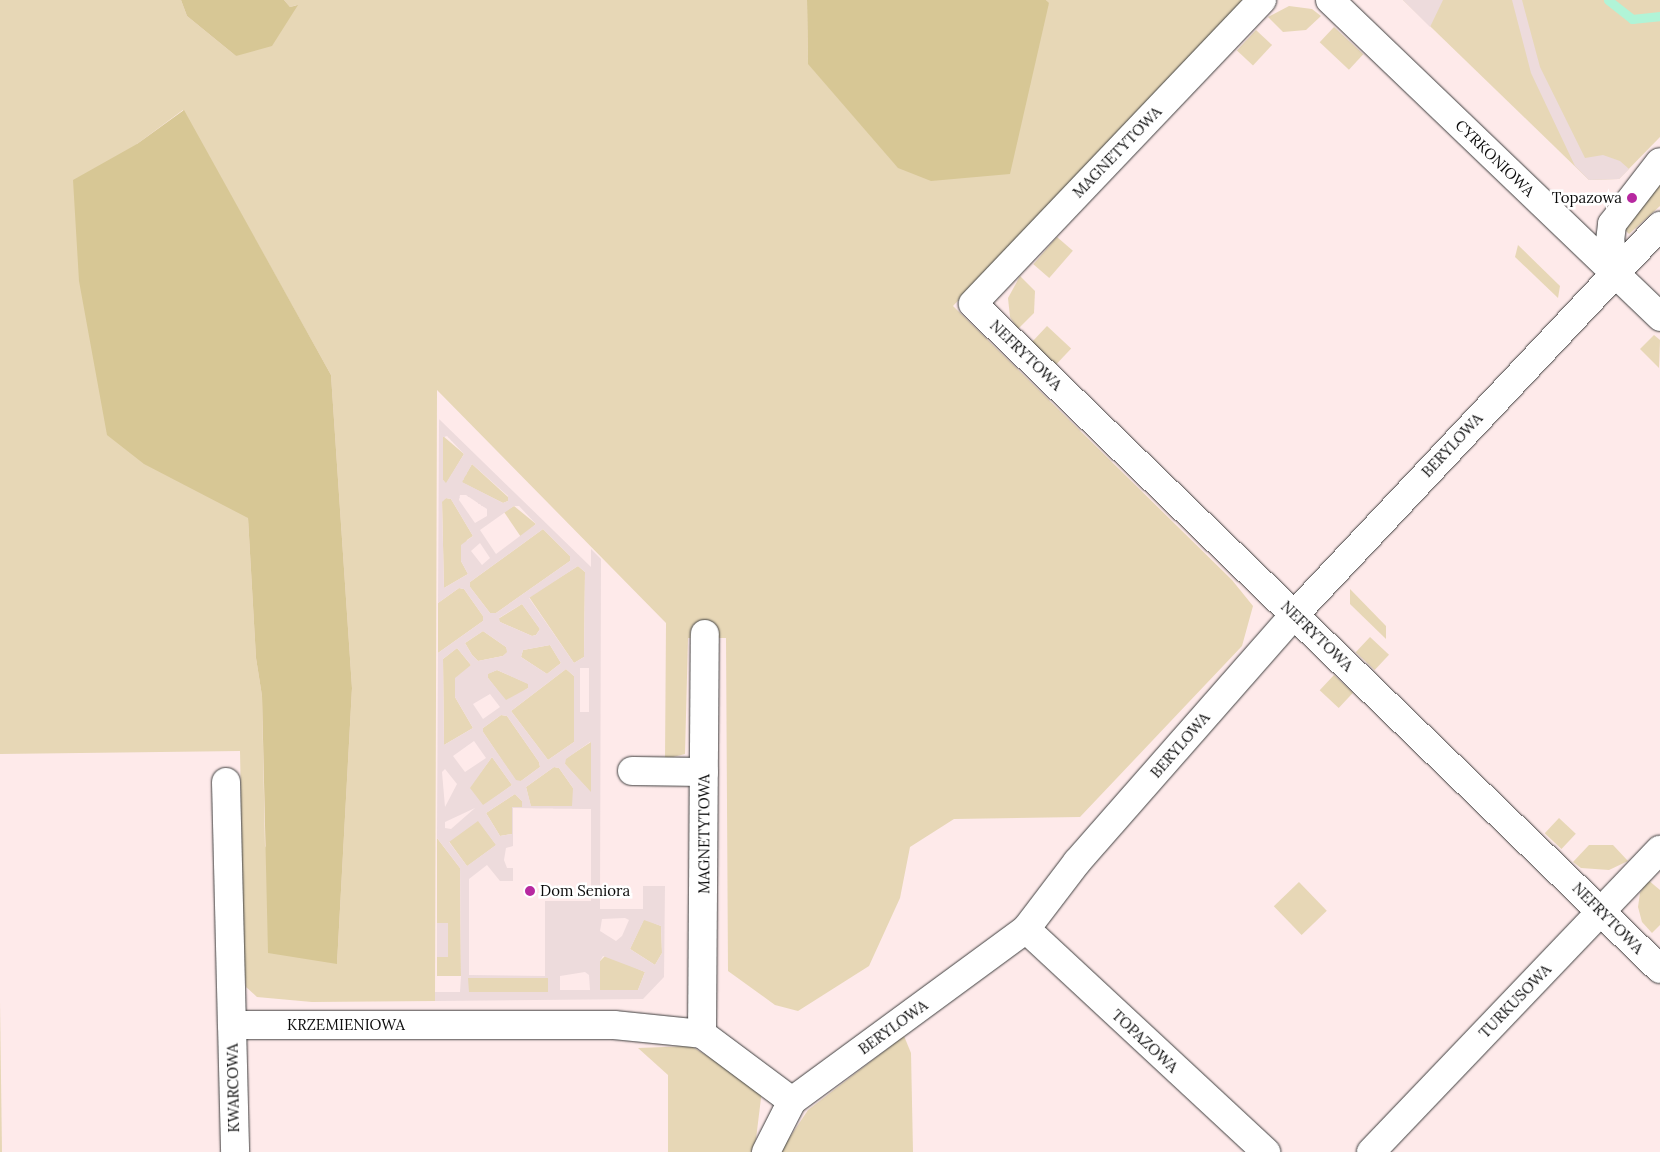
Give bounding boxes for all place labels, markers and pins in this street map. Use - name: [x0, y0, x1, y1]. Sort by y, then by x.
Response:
- place label: Topazowa: [1552, 189, 1622, 207]
- marker: Topazowa: [1626, 192, 1638, 204]
- place label: Dom Seniora: [540, 882, 630, 900]
- marker: Dom Seniora: [524, 885, 536, 897]

